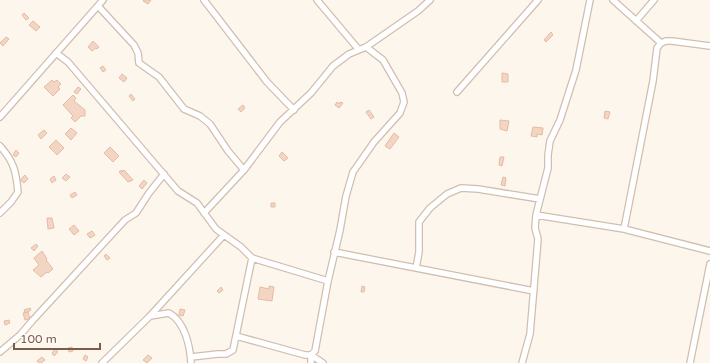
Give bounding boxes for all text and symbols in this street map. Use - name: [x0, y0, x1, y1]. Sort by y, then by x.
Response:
- scale bar: [14, 325, 100, 351]
- text: 100 m: [20, 332, 57, 346]

